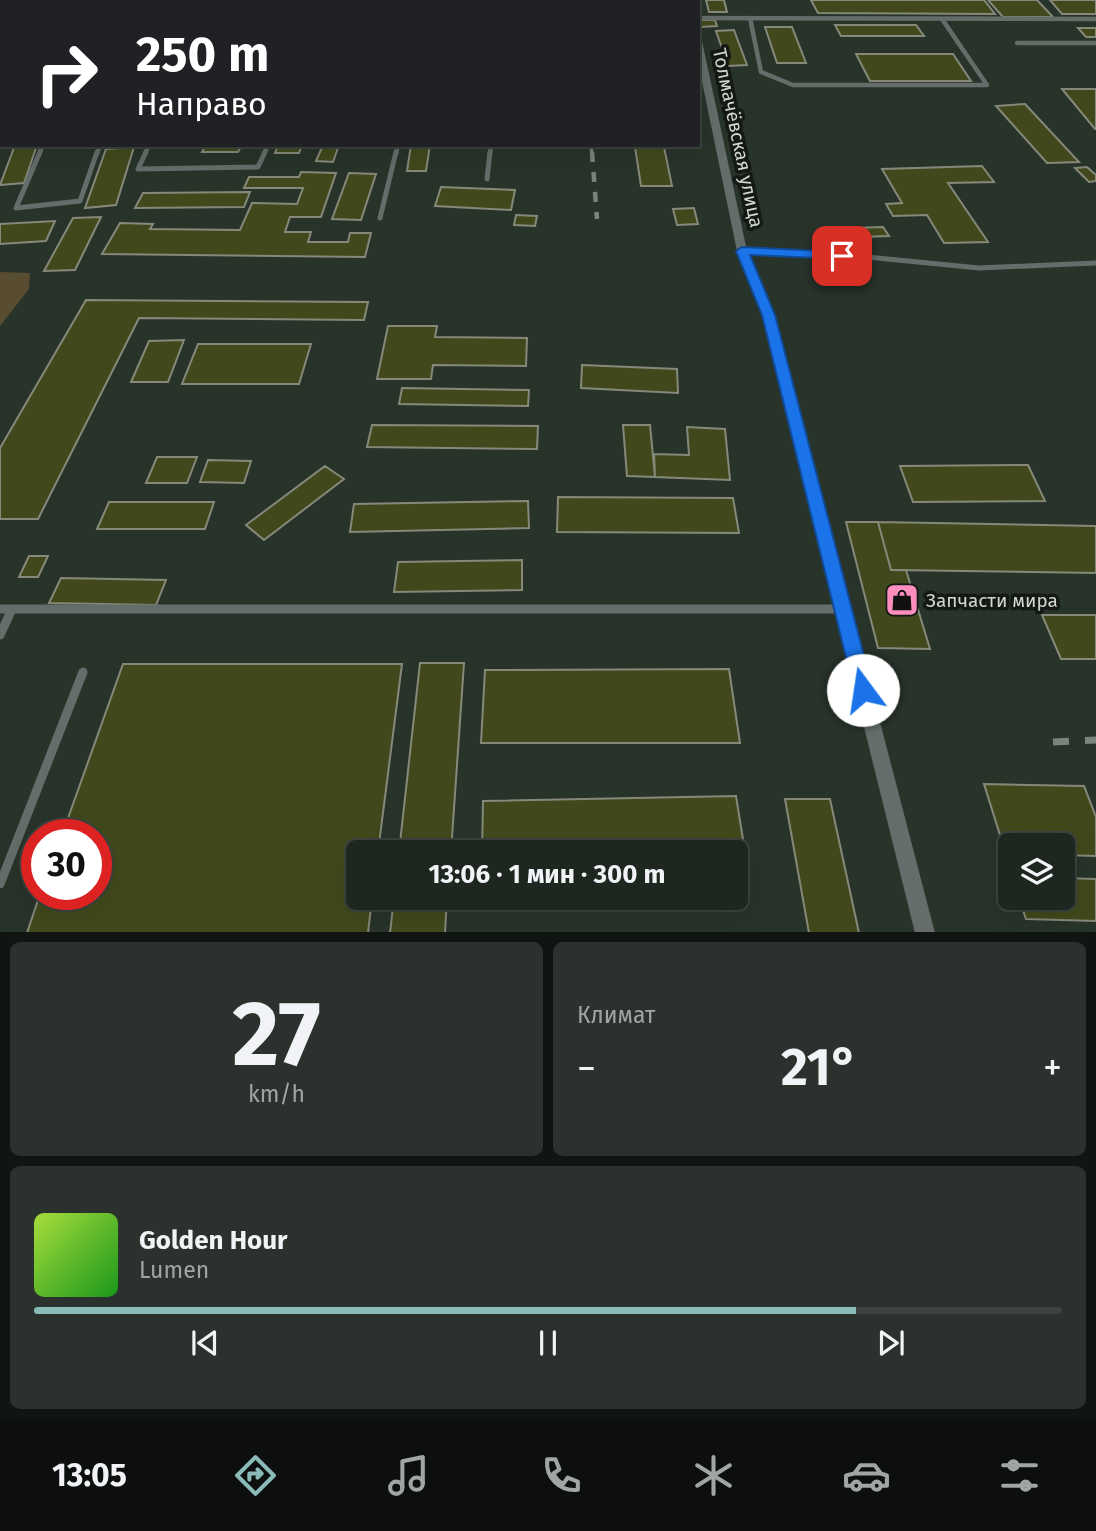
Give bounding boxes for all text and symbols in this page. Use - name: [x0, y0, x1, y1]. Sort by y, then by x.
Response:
- text: 250 m: [136, 25, 269, 84]
- icon: right: [21, 28, 112, 119]
- street label: Толмачёвская улица: [708, 46, 768, 230]
- text: Направо: [136, 85, 267, 123]
- pin: [812, 226, 872, 286]
- icon: arrive: [823, 237, 861, 275]
- shop icon: Запчасти мира: [883, 581, 921, 619]
- place label: Запчасти мира: [926, 589, 1058, 612]
- position arrow: [826, 653, 900, 727]
- speed limit sign: 30: [21, 819, 112, 910]
- map controls: [998, 833, 1075, 910]
- button: layers: [998, 833, 1075, 910]
- text: 13:06 · 1 мин · 300 m: [428, 859, 666, 890]
- text: 27: [232, 980, 321, 1089]
- text: Климат: [577, 1001, 655, 1029]
- text: 21°: [781, 1036, 858, 1099]
- text: −: [577, 1045, 596, 1091]
- text: +: [1043, 1045, 1062, 1091]
- text: km/h: [248, 1080, 305, 1108]
- text: Golden Hour: [139, 1225, 287, 1256]
- text: Lumen: [139, 1256, 209, 1284]
- icon: previous: [186, 1324, 224, 1362]
- icon: pause: [529, 1324, 567, 1362]
- icon: next: [872, 1324, 910, 1362]
- icon: directions: [231, 1451, 280, 1500]
- icon: music: [384, 1451, 433, 1500]
- icon: phone: [537, 1451, 586, 1500]
- icon: climate: [689, 1451, 738, 1500]
- icon: car: [842, 1451, 891, 1500]
- icon: filters: [995, 1451, 1044, 1500]
- text: 13:05: [52, 1456, 127, 1494]

